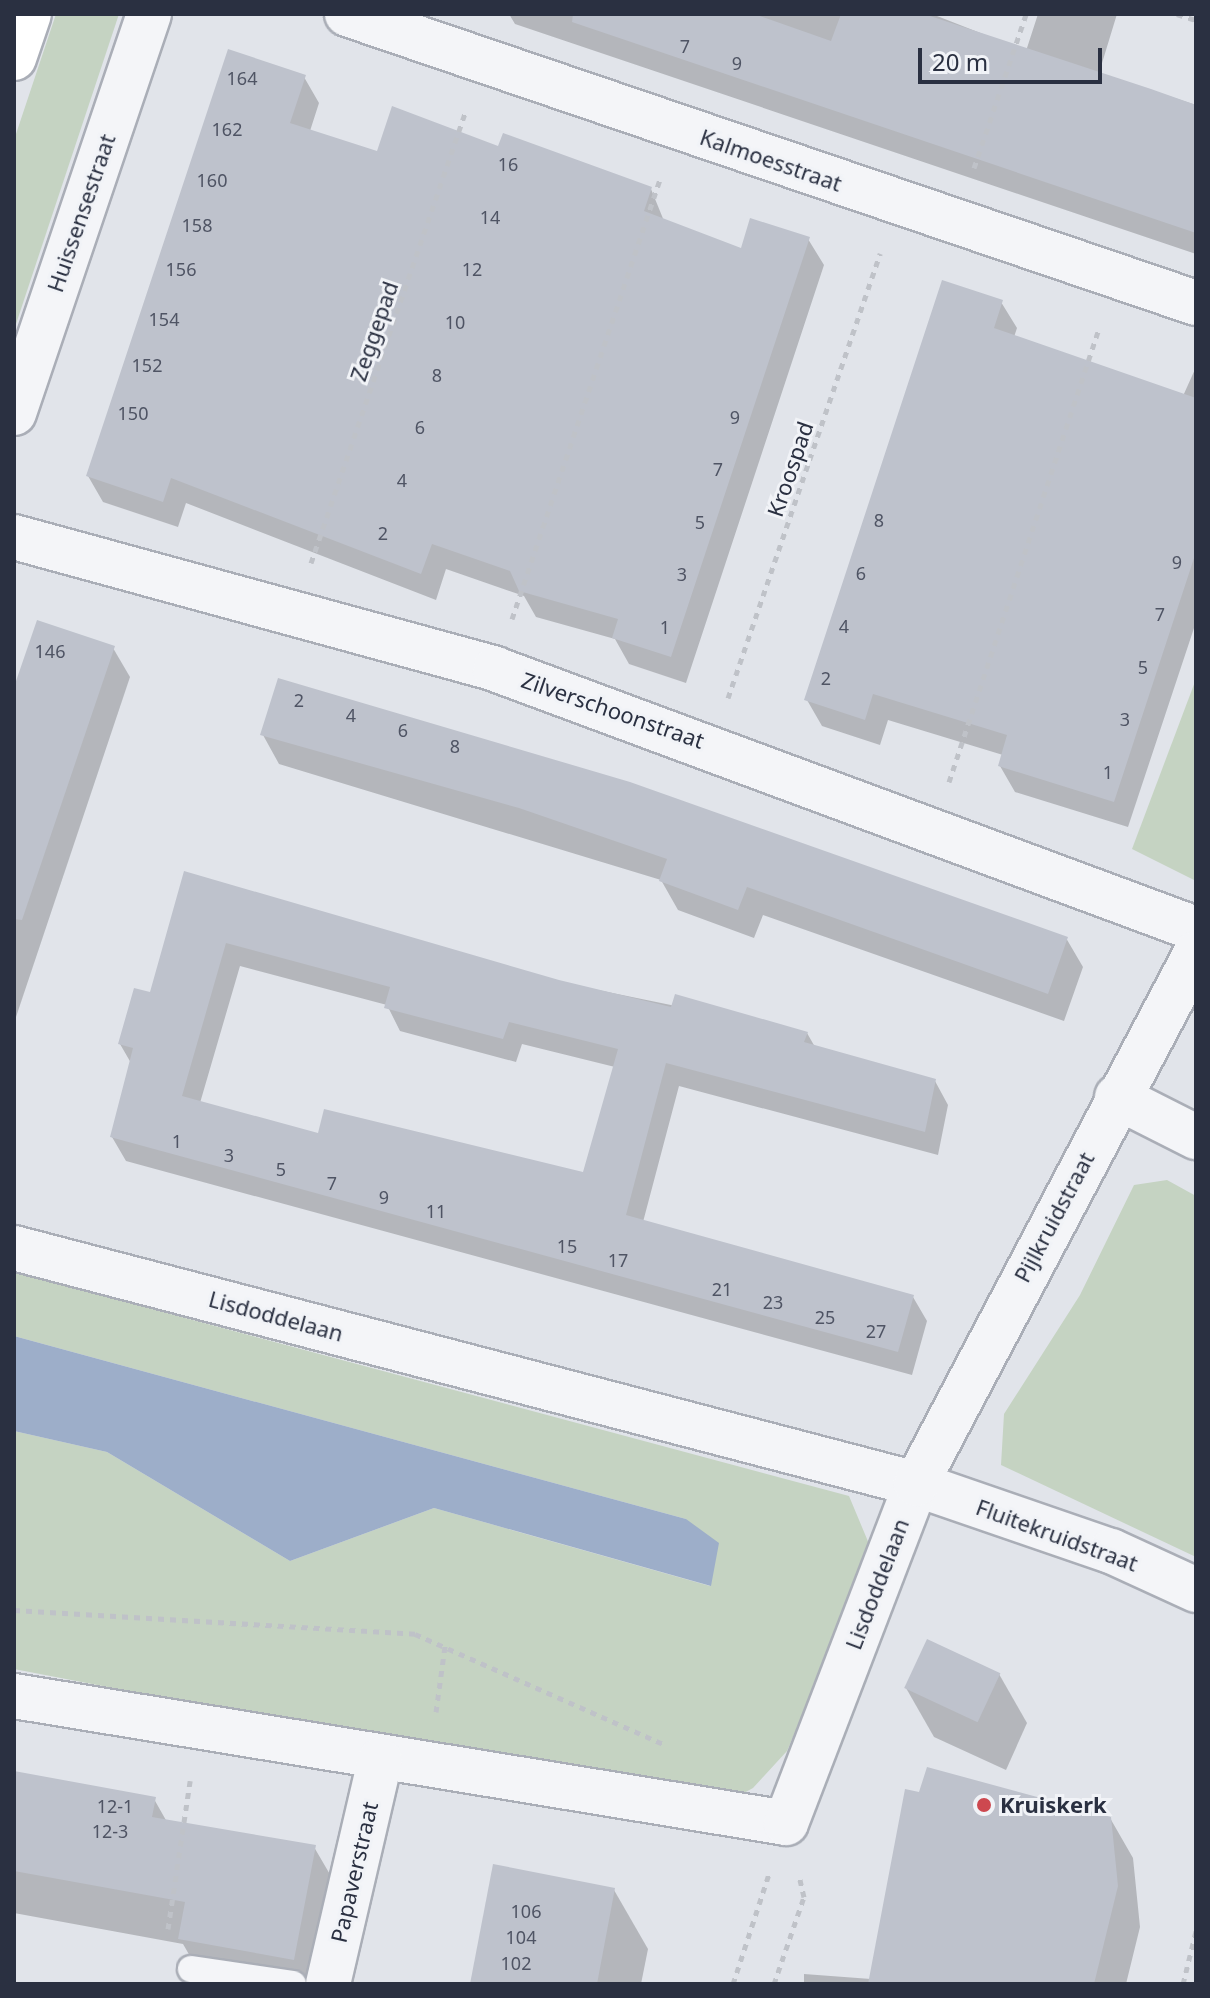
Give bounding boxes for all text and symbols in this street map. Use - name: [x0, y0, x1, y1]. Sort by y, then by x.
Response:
- scale bar: [922, 32, 1106, 82]
- house number: 7: [680, 35, 690, 57]
- text: 20 m: [932, 45, 988, 78]
- house number: 9: [732, 52, 742, 74]
- house number: 164: [227, 67, 257, 89]
- house number: 162: [212, 118, 242, 140]
- street label: Kalmoesstraat: [697, 123, 845, 197]
- street label: Huissensestraat: [42, 131, 120, 295]
- house number: 16: [498, 153, 518, 175]
- house number: 160: [197, 169, 227, 191]
- house number: 14: [480, 206, 500, 228]
- house number: 158: [182, 214, 212, 236]
- house number: 156: [166, 258, 196, 280]
- house number: 12: [462, 258, 482, 280]
- street label: Zeggepad: [345, 278, 403, 384]
- house number: 154: [149, 308, 179, 330]
- house number: 10: [445, 311, 465, 333]
- house number: 152: [132, 354, 162, 376]
- house number: 8: [432, 364, 442, 386]
- house number: 150: [118, 402, 148, 424]
- house number: 9: [730, 406, 740, 428]
- house number: 6: [415, 416, 425, 438]
- street label: Kroospad: [761, 418, 819, 520]
- house number: 7: [713, 458, 723, 480]
- house number: 4: [397, 469, 407, 491]
- house number: 8: [874, 509, 884, 531]
- house number: 5: [695, 511, 705, 533]
- house number: 2: [378, 522, 388, 544]
- house number: 9: [1172, 551, 1182, 573]
- house number: 6: [856, 562, 866, 584]
- house number: 3: [677, 563, 687, 585]
- house number: 7: [1155, 603, 1165, 625]
- house number: 4: [839, 615, 849, 637]
- house number: 1: [660, 616, 670, 638]
- house number: 146: [35, 640, 65, 662]
- house number: 5: [1138, 656, 1148, 678]
- street label: Zilverschoonstraat: [518, 666, 708, 754]
- house number: 2: [821, 667, 831, 689]
- house number: 2: [294, 689, 304, 711]
- house number: 4: [346, 704, 356, 726]
- house number: 3: [1120, 708, 1130, 730]
- house number: 6: [398, 719, 408, 741]
- house number: 8: [450, 735, 460, 757]
- house number: 1: [1103, 761, 1113, 783]
- house number: 1: [172, 1130, 182, 1152]
- house number: 3: [224, 1144, 234, 1166]
- street label: Pijlkruidstraat: [1009, 1147, 1099, 1287]
- house number: 5: [276, 1158, 286, 1180]
- house number: 7: [327, 1172, 337, 1194]
- house number: 9: [379, 1186, 389, 1208]
- house number: 11: [426, 1200, 446, 1222]
- house number: 15: [557, 1235, 577, 1257]
- house number: 17: [608, 1249, 628, 1271]
- house number: 21: [712, 1278, 732, 1300]
- street label: Lisdoddelaan: [206, 1285, 346, 1347]
- house number: 23: [763, 1291, 783, 1313]
- house number: 25: [815, 1306, 835, 1328]
- house number: 27: [866, 1320, 886, 1342]
- street label: Fluitekruidstraat: [973, 1494, 1141, 1576]
- street label: Lisdoddelaan: [840, 1515, 914, 1653]
- place label: Kruiskerk: [1000, 1792, 1107, 1818]
- house number: 12-1: [97, 1795, 133, 1817]
- marker: Kruiskerk: [975, 1796, 993, 1814]
- street label: Papaverstraat: [325, 1799, 383, 1945]
- house number: 12-3: [92, 1820, 128, 1842]
- house number: 106: [511, 1900, 541, 1922]
- house number: 104: [506, 1926, 536, 1948]
- house number: 102: [501, 1952, 531, 1974]

